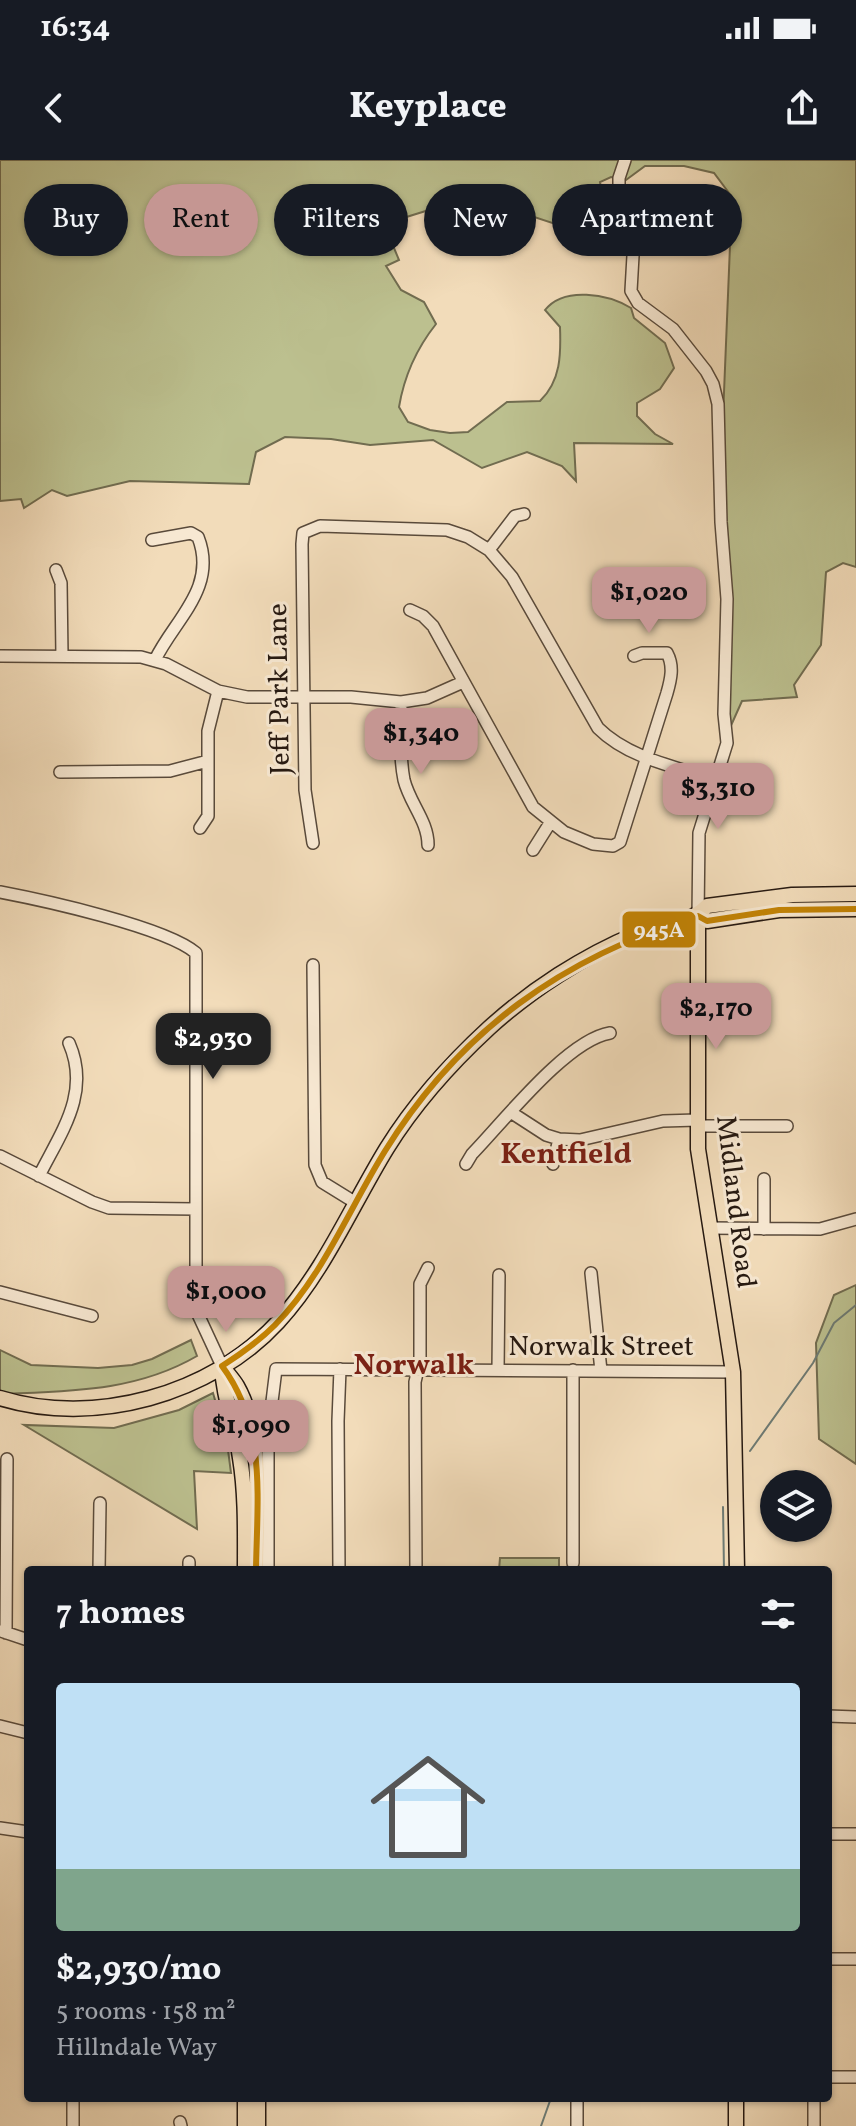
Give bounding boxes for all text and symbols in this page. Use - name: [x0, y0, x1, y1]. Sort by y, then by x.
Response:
- text: 16:34: [40, 7, 111, 49]
- text: Keyplace: [349, 83, 507, 133]
- icon: back: [32, 86, 76, 130]
- icon: share: [780, 86, 824, 130]
- chip: Buy: [24, 184, 128, 256]
- chip: Rent: [144, 184, 258, 256]
- chip: Filters: [274, 184, 408, 256]
- chip: New: [424, 184, 536, 256]
- chip: Apartment: [552, 184, 742, 256]
- pin: $1,020: [584, 567, 714, 635]
- text: $1,020: [610, 575, 688, 611]
- street label: Jeff Park Lane: [259, 603, 301, 775]
- pin: $1,340: [356, 708, 486, 776]
- text: $1,340: [383, 716, 459, 752]
- pin: $3,310: [653, 763, 783, 831]
- text: $3,310: [681, 771, 755, 807]
- line badge: 945A: [621, 910, 697, 949]
- text: 945A: [633, 916, 685, 947]
- pin: $2,170: [651, 983, 781, 1051]
- text: $2,170: [679, 991, 753, 1027]
- pin: $2,930: [148, 1013, 278, 1081]
- text: $2,930: [174, 1021, 252, 1057]
- street label: Midland Road: [705, 1113, 765, 1291]
- district label: Kentfield: [500, 1134, 632, 1176]
- pin: $1,000: [161, 1266, 291, 1334]
- text: $1,000: [185, 1274, 267, 1310]
- street label: Norwalk Street: [508, 1328, 694, 1367]
- district label: Norwalk: [353, 1345, 475, 1387]
- pin: $1,090: [186, 1400, 316, 1468]
- text: $1,090: [211, 1408, 291, 1444]
- map controls: [760, 1470, 832, 1542]
- button: layers: [760, 1470, 832, 1542]
- text: 7 homes: [56, 1591, 185, 1638]
- icon: filters: [756, 1592, 800, 1636]
- icon: home: [356, 1735, 500, 1879]
- text: $2,930/mo: [56, 1947, 221, 1994]
- text: 5 rooms · 158 m²: [56, 1994, 236, 2030]
- text: Hillndale Way: [56, 2030, 217, 2066]

